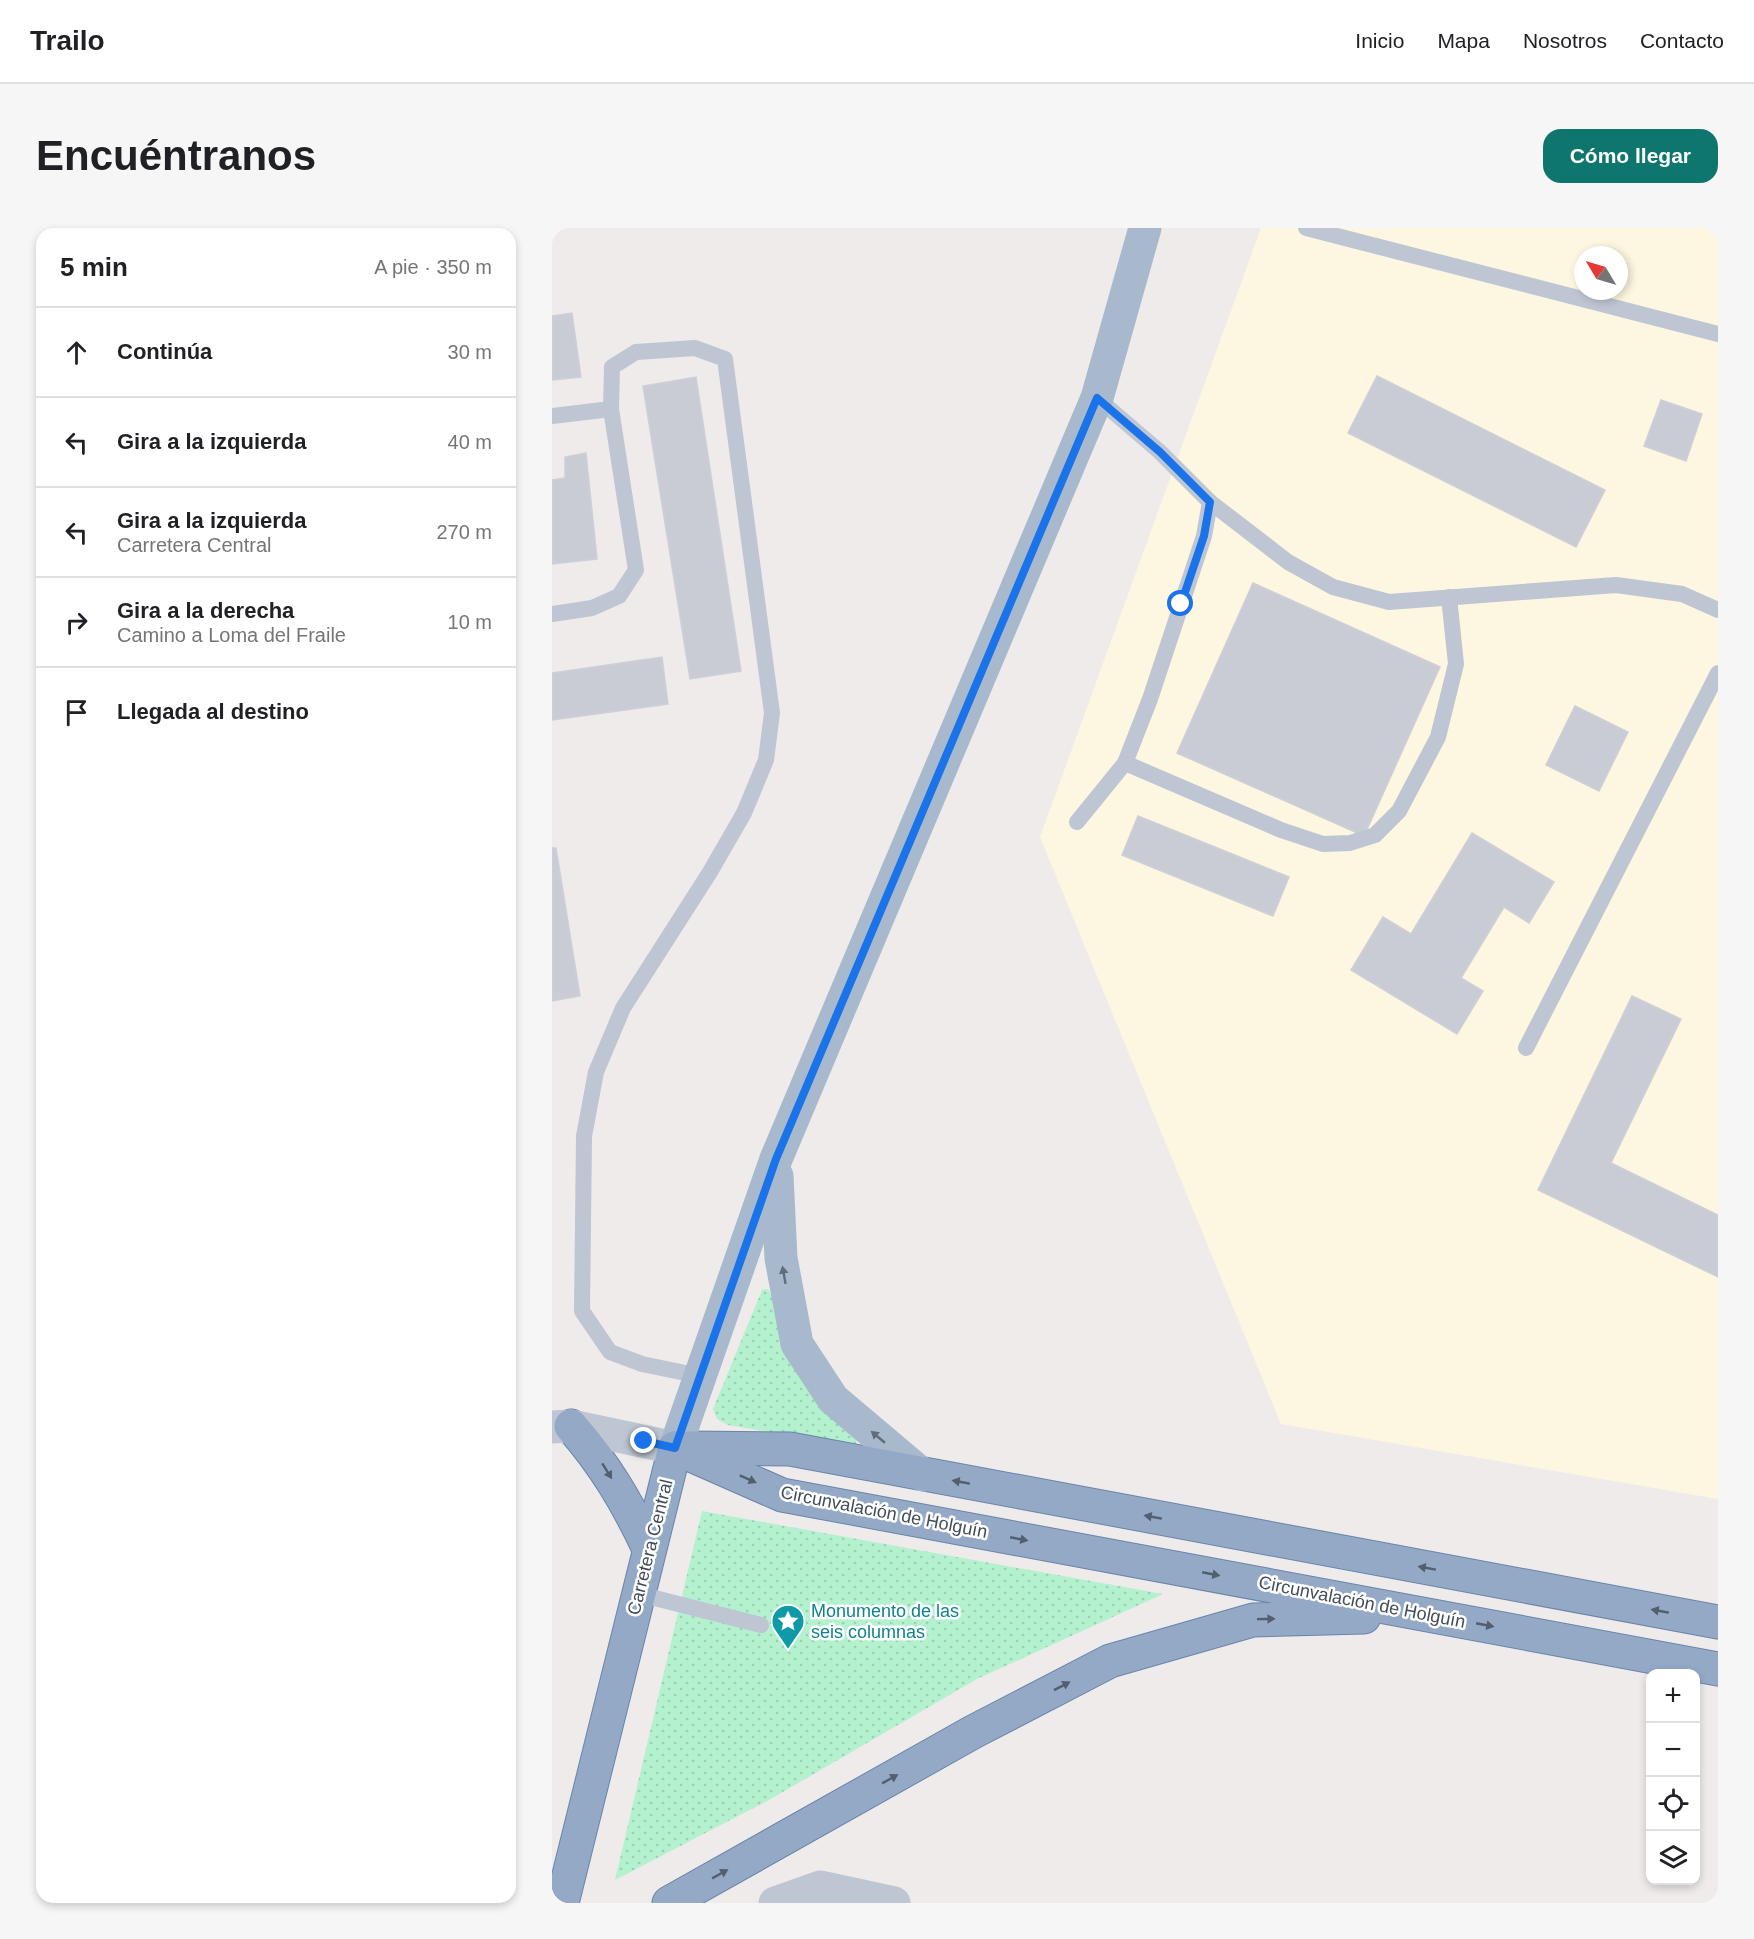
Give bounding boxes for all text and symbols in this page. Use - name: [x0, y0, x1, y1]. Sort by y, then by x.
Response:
- text: Trailo: [30, 25, 105, 56]
- text: Inicio: [1355, 29, 1404, 52]
- text: Mapa: [1437, 29, 1490, 52]
- text: Nosotros: [1523, 29, 1607, 52]
- text: Contacto: [1640, 29, 1724, 52]
- button: Cómo llegar: [1543, 129, 1718, 183]
- text: Encuéntranos: [36, 132, 316, 179]
- north arrow: [1574, 246, 1628, 300]
- text: 5 min: [60, 252, 128, 282]
- text: A pie · 350 m: [374, 256, 492, 278]
- icon: ahead: [60, 336, 93, 369]
- text: Continúa: [117, 339, 212, 364]
- text: 30 m: [448, 341, 492, 363]
- icon: left: [60, 426, 93, 459]
- text: Gira a la izquierda: [117, 429, 307, 454]
- text: 40 m: [448, 431, 492, 453]
- text: Gira a la izquierda: [117, 508, 307, 533]
- icon: left: [60, 516, 93, 549]
- text: 270 m: [436, 521, 492, 543]
- text: Carretera Central: [117, 534, 272, 556]
- route start: [1167, 590, 1193, 616]
- text: Gira a la derecha: [117, 598, 294, 623]
- icon: right: [60, 606, 93, 639]
- text: 10 m: [448, 611, 492, 633]
- text: Camino a Loma del Fraile: [117, 624, 346, 646]
- icon: arrive: [60, 696, 93, 729]
- text: Llegada al destino: [117, 699, 309, 724]
- one-way arrow: [779, 1265, 788, 1284]
- route end: [630, 1427, 656, 1453]
- one-way arrow: [871, 1431, 886, 1444]
- one-way arrow: [602, 1463, 613, 1479]
- one-way arrow: [739, 1475, 756, 1484]
- street label: Carretera Central: [623, 1477, 677, 1617]
- one-way arrow: [952, 1477, 971, 1486]
- street label: Circunvalación de Holguín: [779, 1482, 989, 1542]
- one-way arrow: [1143, 1512, 1162, 1521]
- one-way arrow: [1010, 1535, 1029, 1544]
- one-way arrow: [1418, 1563, 1437, 1572]
- one-way arrow: [1202, 1570, 1221, 1579]
- street label: Circunvalación de Holguín: [1257, 1572, 1467, 1632]
- place label: Monumento de las seis columnas: [811, 1601, 959, 1642]
- place icon: Monumento de las seis columnas: [770, 1603, 806, 1650]
- one-way arrow: [1651, 1606, 1670, 1615]
- one-way arrow: [1256, 1614, 1275, 1624]
- one-way arrow: [1476, 1621, 1495, 1630]
- map controls: [1646, 1669, 1700, 1885]
- button: +: [1646, 1669, 1700, 1723]
- one-way arrow: [1053, 1681, 1070, 1691]
- button: −: [1646, 1723, 1700, 1777]
- one-way arrow: [882, 1774, 899, 1784]
- button: locate: [1646, 1777, 1700, 1831]
- button: layers: [1646, 1831, 1700, 1885]
- one-way arrow: [712, 1869, 729, 1879]

